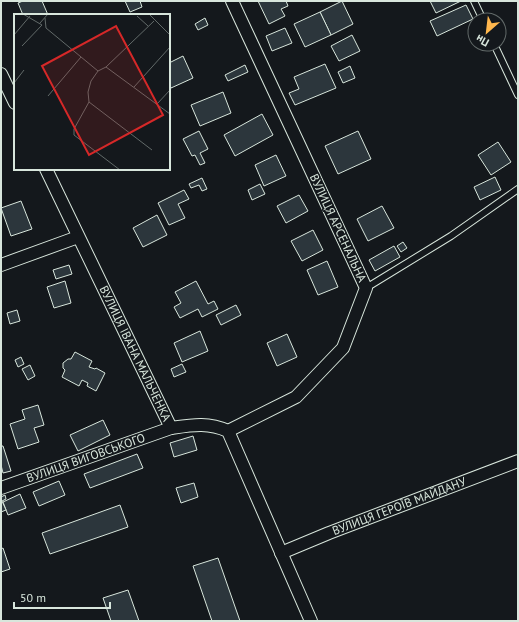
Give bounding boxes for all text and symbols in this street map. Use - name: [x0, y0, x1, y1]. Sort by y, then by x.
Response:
- north arrow: [467, 12, 507, 52]
- inset map: [14, 14, 170, 170]
- text: Пн: [473, 32, 491, 50]
- street label: ВУЛИЦЯ АРСЕНАЛЬНА: [307, 171, 370, 284]
- street label: ВУЛИЦЯ ІВАНА МАЛЬЧЕНКА: [96, 283, 175, 424]
- street label: ВУЛИЦЯ ВИГОВСЬКОГО: [24, 430, 147, 485]
- street label: ВУЛИЦЯ ГЕРОЇВ МАЙДАНУ: [330, 473, 468, 538]
- scale bar: [14, 584, 110, 610]
- text: 50 m: [20, 590, 46, 605]

